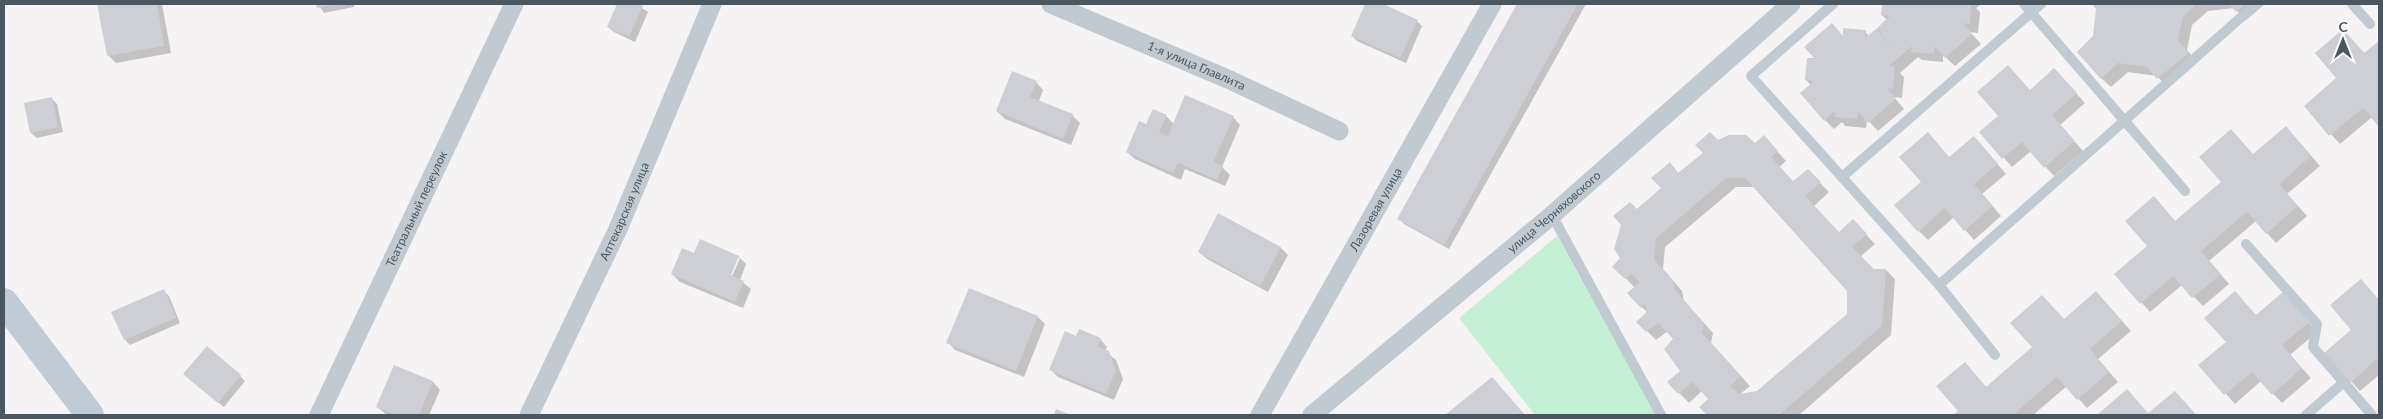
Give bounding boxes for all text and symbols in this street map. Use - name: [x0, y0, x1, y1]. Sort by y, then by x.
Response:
- north arrow: [2318, 15, 2368, 65]
- text: С: [2338, 18, 2348, 35]
- street label: 1-я улица Главлита: [1145, 38, 1248, 93]
- street label: Театральный переулок: [382, 148, 451, 269]
- street label: Аптекарская улица: [596, 160, 652, 263]
- street label: Лазоревая улица: [1346, 165, 1405, 255]
- street label: улица Черняховского: [1504, 167, 1604, 256]

